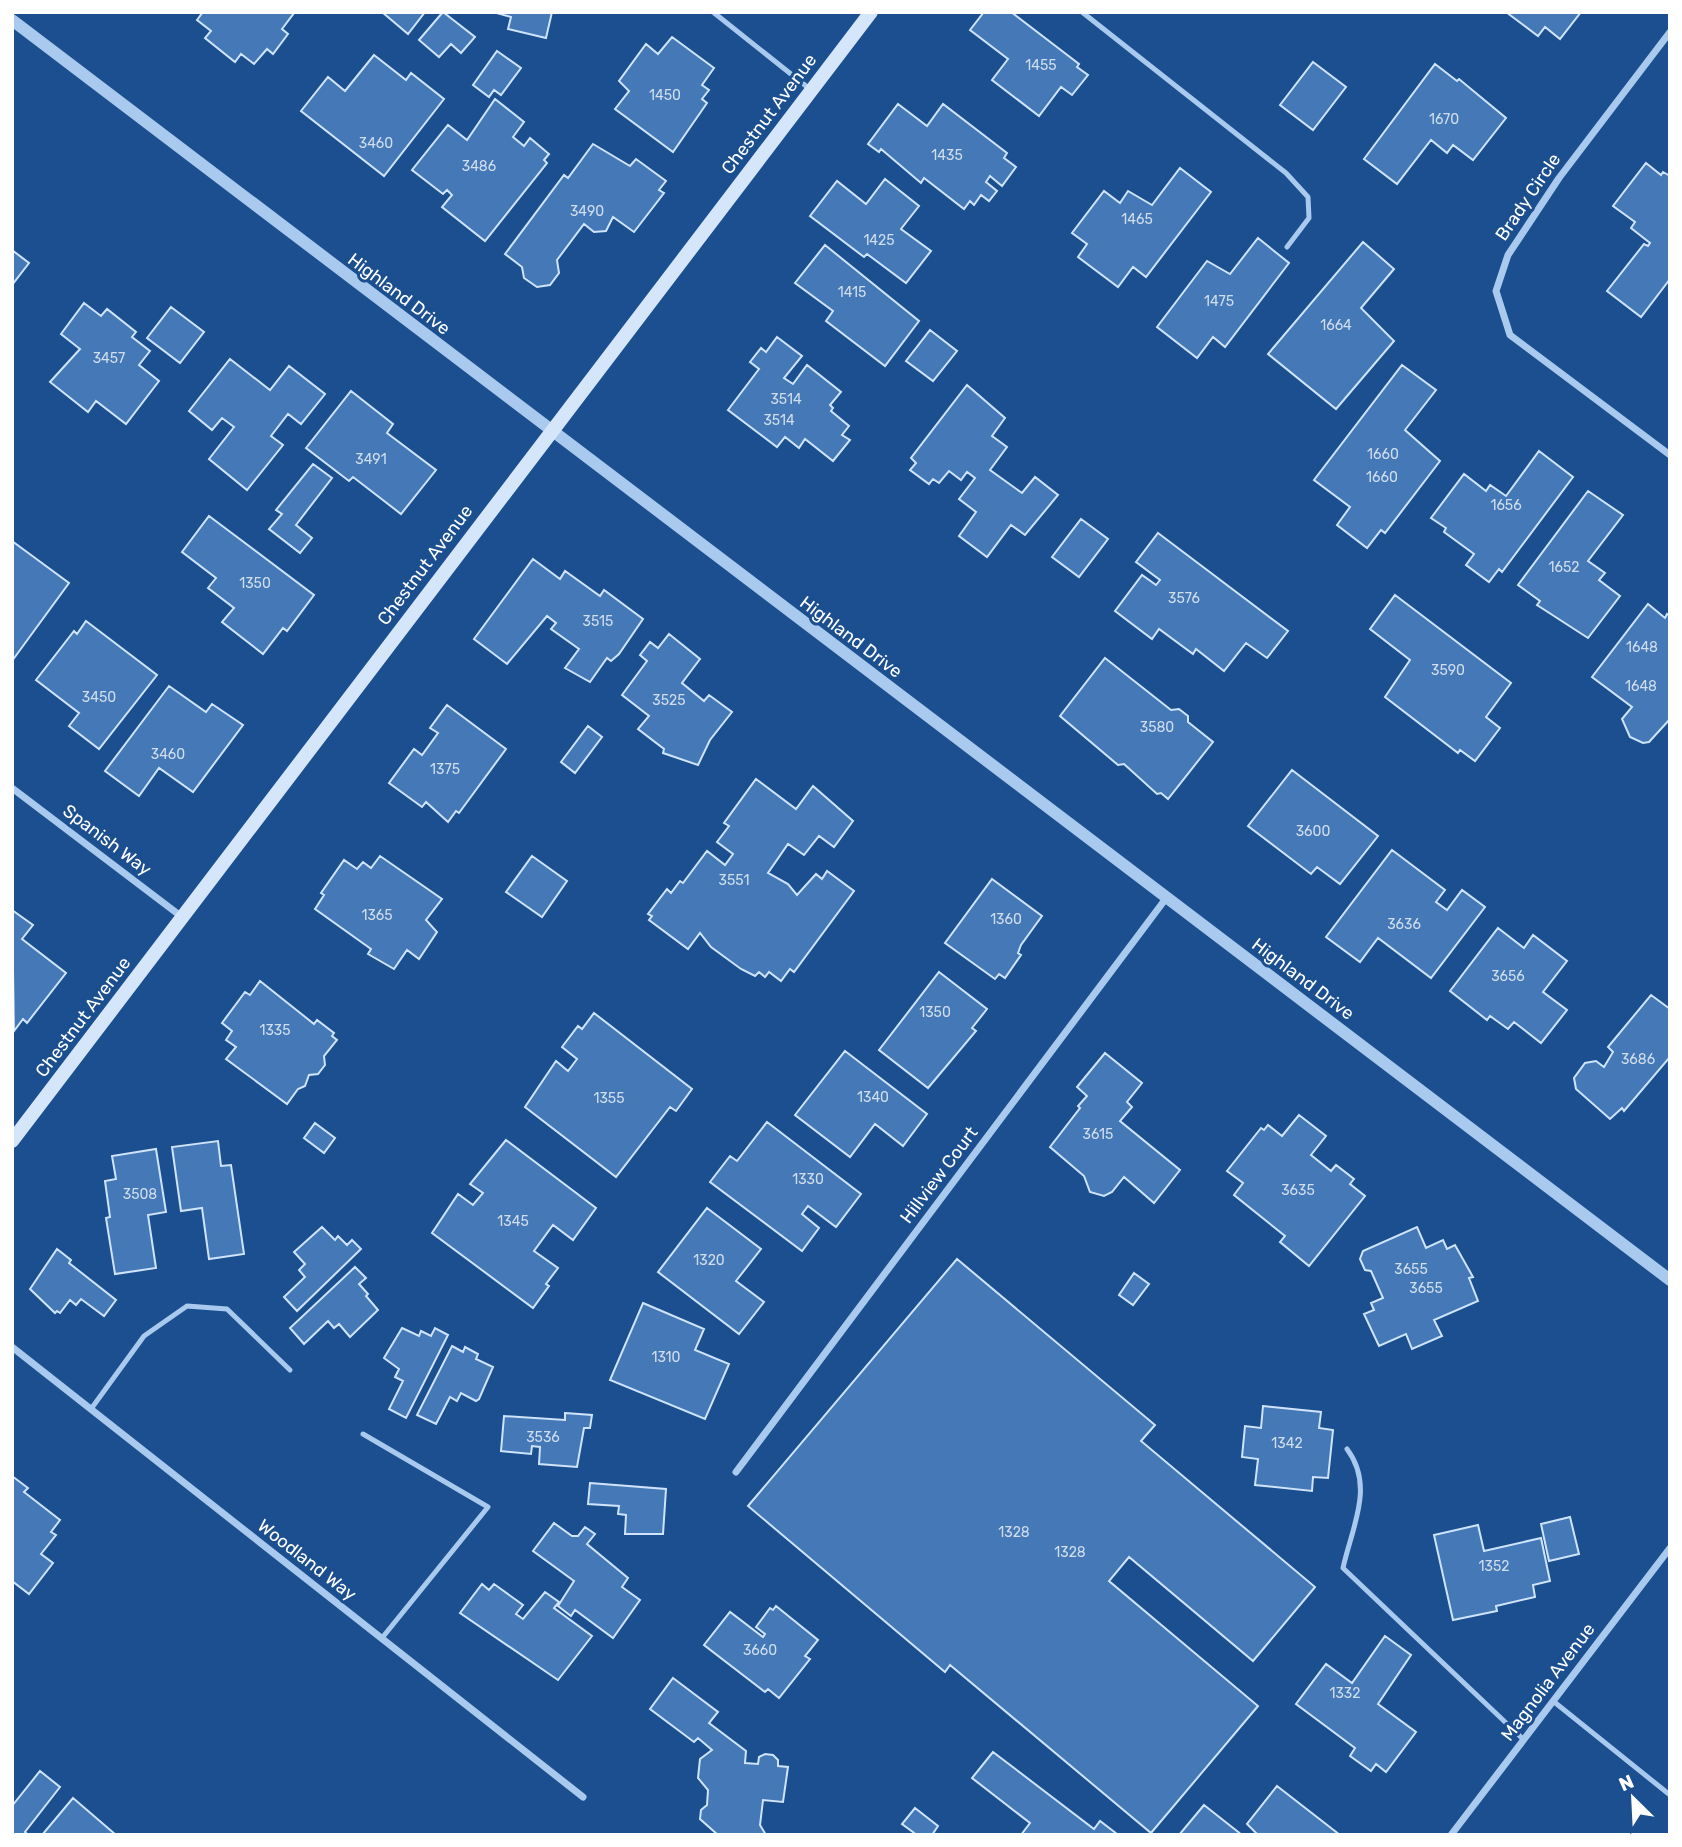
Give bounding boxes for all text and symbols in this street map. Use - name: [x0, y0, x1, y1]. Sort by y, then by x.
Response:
- street label: Chestnut Avenue: [717, 49, 821, 179]
- house number: 1455: [1025, 57, 1057, 74]
- house number: 1450: [649, 87, 681, 104]
- house number: 1670: [1429, 111, 1459, 128]
- house number: 3460: [359, 135, 393, 152]
- house number: 1435: [931, 147, 963, 164]
- street label: Brady Circle: [1491, 149, 1565, 245]
- house number: 3486: [462, 158, 496, 175]
- house number: 3490: [570, 203, 604, 220]
- house number: 1465: [1121, 211, 1153, 228]
- house number: 1425: [863, 232, 895, 249]
- street label: Highland Drive: [343, 248, 455, 340]
- house number: 1415: [838, 284, 866, 301]
- house number: 1475: [1204, 293, 1234, 310]
- house number: 1664: [1320, 317, 1352, 334]
- house number: 3457: [93, 350, 125, 367]
- house number: 3514: [770, 391, 802, 408]
- house number: 3514: [763, 412, 795, 429]
- house number: 1660: [1367, 446, 1399, 463]
- house number: 3491: [355, 451, 387, 468]
- house number: 1660: [1366, 469, 1398, 486]
- house number: 1656: [1490, 497, 1522, 514]
- street label: Chestnut Avenue: [373, 500, 477, 630]
- house number: 1652: [1549, 559, 1579, 576]
- house number: 1350: [239, 575, 271, 592]
- house number: 3576: [1168, 590, 1200, 607]
- street label: Highland Drive: [795, 591, 907, 683]
- house number: 3515: [583, 613, 613, 630]
- house number: 1648: [1626, 639, 1658, 656]
- house number: 3590: [1431, 662, 1465, 679]
- house number: 1648: [1625, 678, 1657, 695]
- house number: 3450: [82, 689, 116, 706]
- house number: 3525: [652, 692, 686, 709]
- house number: 3580: [1140, 719, 1174, 736]
- house number: 3460: [151, 746, 185, 763]
- house number: 1375: [430, 761, 460, 778]
- street label: Spanish Way: [58, 800, 156, 880]
- house number: 3600: [1296, 823, 1330, 840]
- house number: 3551: [719, 872, 749, 889]
- house number: 1365: [361, 907, 393, 924]
- house number: 1360: [990, 911, 1022, 928]
- house number: 3636: [1387, 916, 1421, 933]
- street label: Highland Drive: [1247, 933, 1359, 1025]
- street label: Chestnut Avenue: [31, 952, 135, 1082]
- house number: 3656: [1491, 968, 1525, 985]
- house number: 1350: [919, 1004, 951, 1021]
- house number: 1335: [259, 1022, 291, 1039]
- house number: 3686: [1621, 1051, 1655, 1068]
- house number: 1340: [857, 1089, 889, 1106]
- house number: 1355: [593, 1090, 625, 1107]
- street label: Hillview Court: [895, 1122, 983, 1228]
- house number: 3615: [1083, 1126, 1113, 1143]
- house number: 1330: [792, 1171, 824, 1188]
- house number: 3635: [1281, 1182, 1315, 1199]
- house number: 3508: [123, 1186, 157, 1203]
- house number: 1345: [497, 1213, 529, 1230]
- house number: 1320: [693, 1252, 725, 1269]
- house number: 3655: [1394, 1261, 1428, 1278]
- house number: 3655: [1409, 1280, 1443, 1297]
- house number: 1310: [651, 1349, 681, 1366]
- house number: 3536: [526, 1429, 560, 1446]
- house number: 1342: [1271, 1435, 1303, 1452]
- street label: Woodland Way: [253, 1515, 361, 1605]
- house number: 1328: [998, 1524, 1030, 1541]
- house number: 1328: [1054, 1544, 1086, 1561]
- house number: 1352: [1479, 1558, 1509, 1575]
- street label: Magnolia Avenue: [1497, 1619, 1599, 1745]
- house number: 3660: [743, 1642, 777, 1659]
- house number: 1332: [1329, 1685, 1361, 1702]
- north arrow: [1598, 1763, 1668, 1833]
- text: N: [1615, 1770, 1637, 1796]

